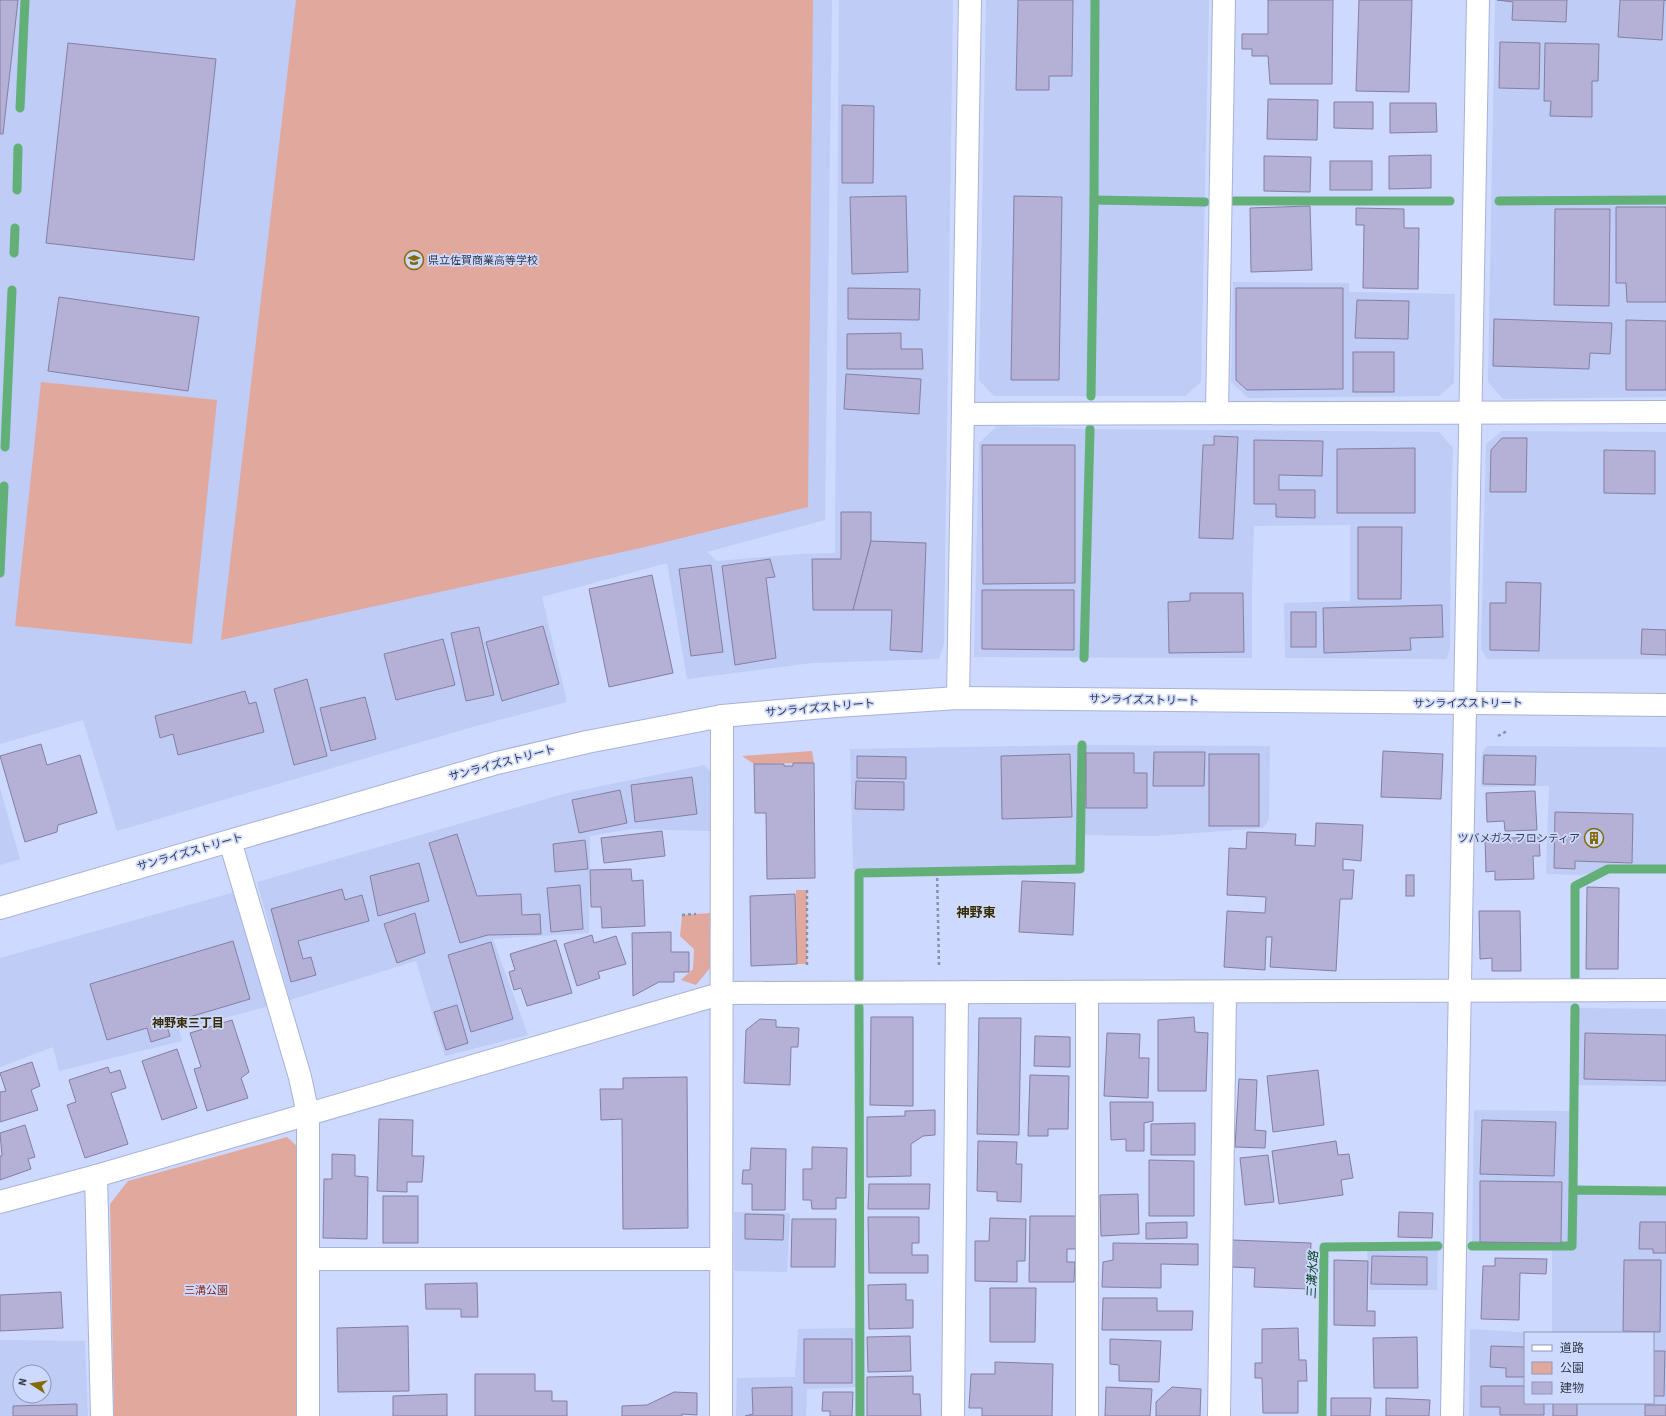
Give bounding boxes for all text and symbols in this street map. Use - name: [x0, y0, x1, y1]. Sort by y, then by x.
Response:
- school or university icon: 県立佐賀商業高等学校: [403, 249, 425, 271]
- place label: 県立佐賀商業高等学校: [428, 253, 538, 268]
- street label: サンライズストリート: [1089, 692, 1199, 708]
- street label: サンライズストリート: [765, 696, 875, 720]
- street label: サンライズストリート: [1413, 696, 1523, 711]
- street label: サンライズストリート: [447, 742, 557, 784]
- building icon: ツバメガス フロンティア: [1583, 827, 1605, 849]
- street label: サンライズストリート: [135, 830, 245, 874]
- place label: ツバメガス フロンティア: [1457, 831, 1580, 846]
- district label: 神野東: [956, 904, 996, 922]
- district label: 神野東三丁目: [152, 1015, 224, 1032]
- water label: 三溝水路: [1303, 1250, 1323, 1299]
- park label: 三溝公園: [184, 1283, 228, 1298]
- legend: [1524, 1332, 1654, 1404]
- text: 道路: [1560, 1340, 1584, 1357]
- text: 公園: [1560, 1360, 1584, 1377]
- north arrow: [12, 1364, 52, 1404]
- text: N: [15, 1377, 31, 1387]
- text: 建物: [1560, 1380, 1584, 1397]

